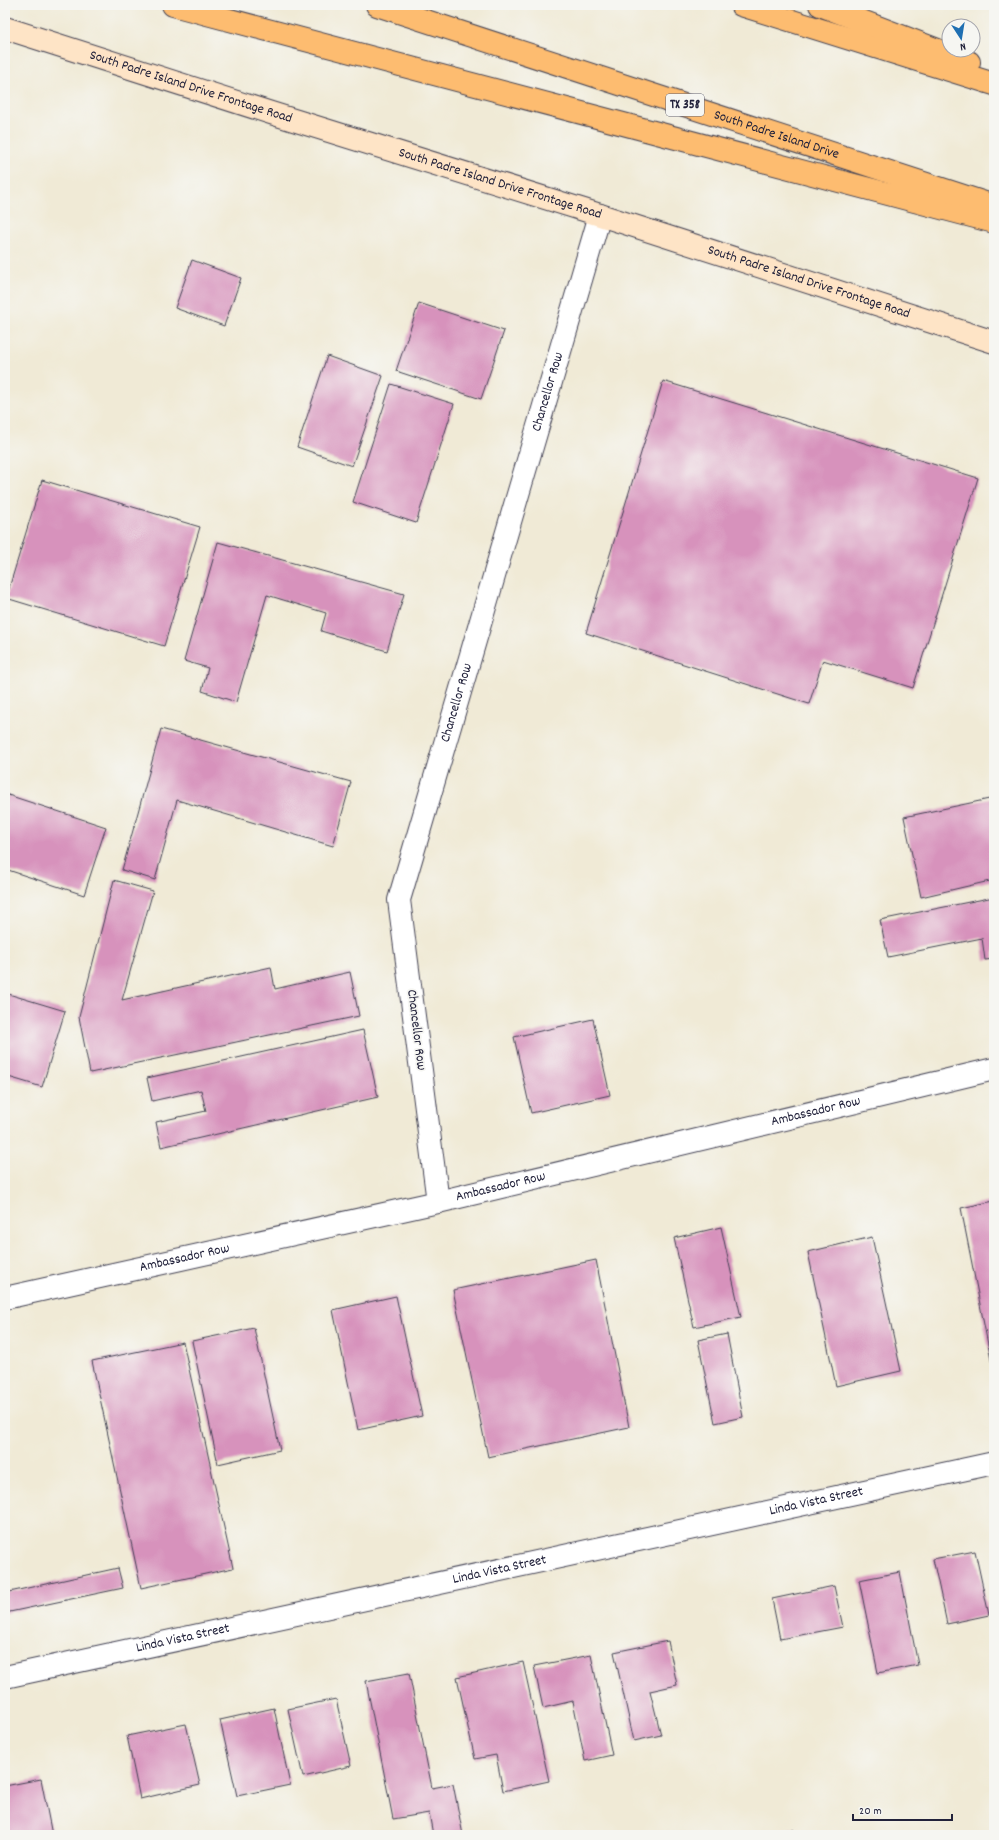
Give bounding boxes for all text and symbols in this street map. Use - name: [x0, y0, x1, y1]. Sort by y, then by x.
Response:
- north arrow: [941, 18, 981, 58]
- text: N: [958, 37, 967, 54]
- street label: South Padre Island Drive Frontage Road: [87, 46, 295, 129]
- road number: TX 358: [666, 94, 704, 116]
- street label: South Padre Island Drive: [711, 105, 842, 165]
- street label: South Padre Island Drive Frontage Road: [396, 143, 604, 225]
- street label: South Padre Island Drive Frontage Road: [705, 240, 913, 324]
- street label: Chancellor Row: [527, 350, 569, 434]
- street label: Chancellor Row: [436, 661, 478, 745]
- street label: Chancellor Row: [401, 988, 431, 1072]
- street label: Ambassador Row: [769, 1091, 863, 1132]
- street label: Ambassador Row: [454, 1167, 548, 1207]
- street label: Ambassador Row: [138, 1238, 232, 1278]
- street label: Linda Vista Street: [767, 1482, 865, 1521]
- street label: Linda Vista Street: [451, 1550, 548, 1590]
- street label: Linda Vista Street: [134, 1619, 232, 1658]
- scale bar: [853, 1796, 952, 1822]
- text: 20 m: [859, 1803, 882, 1820]

